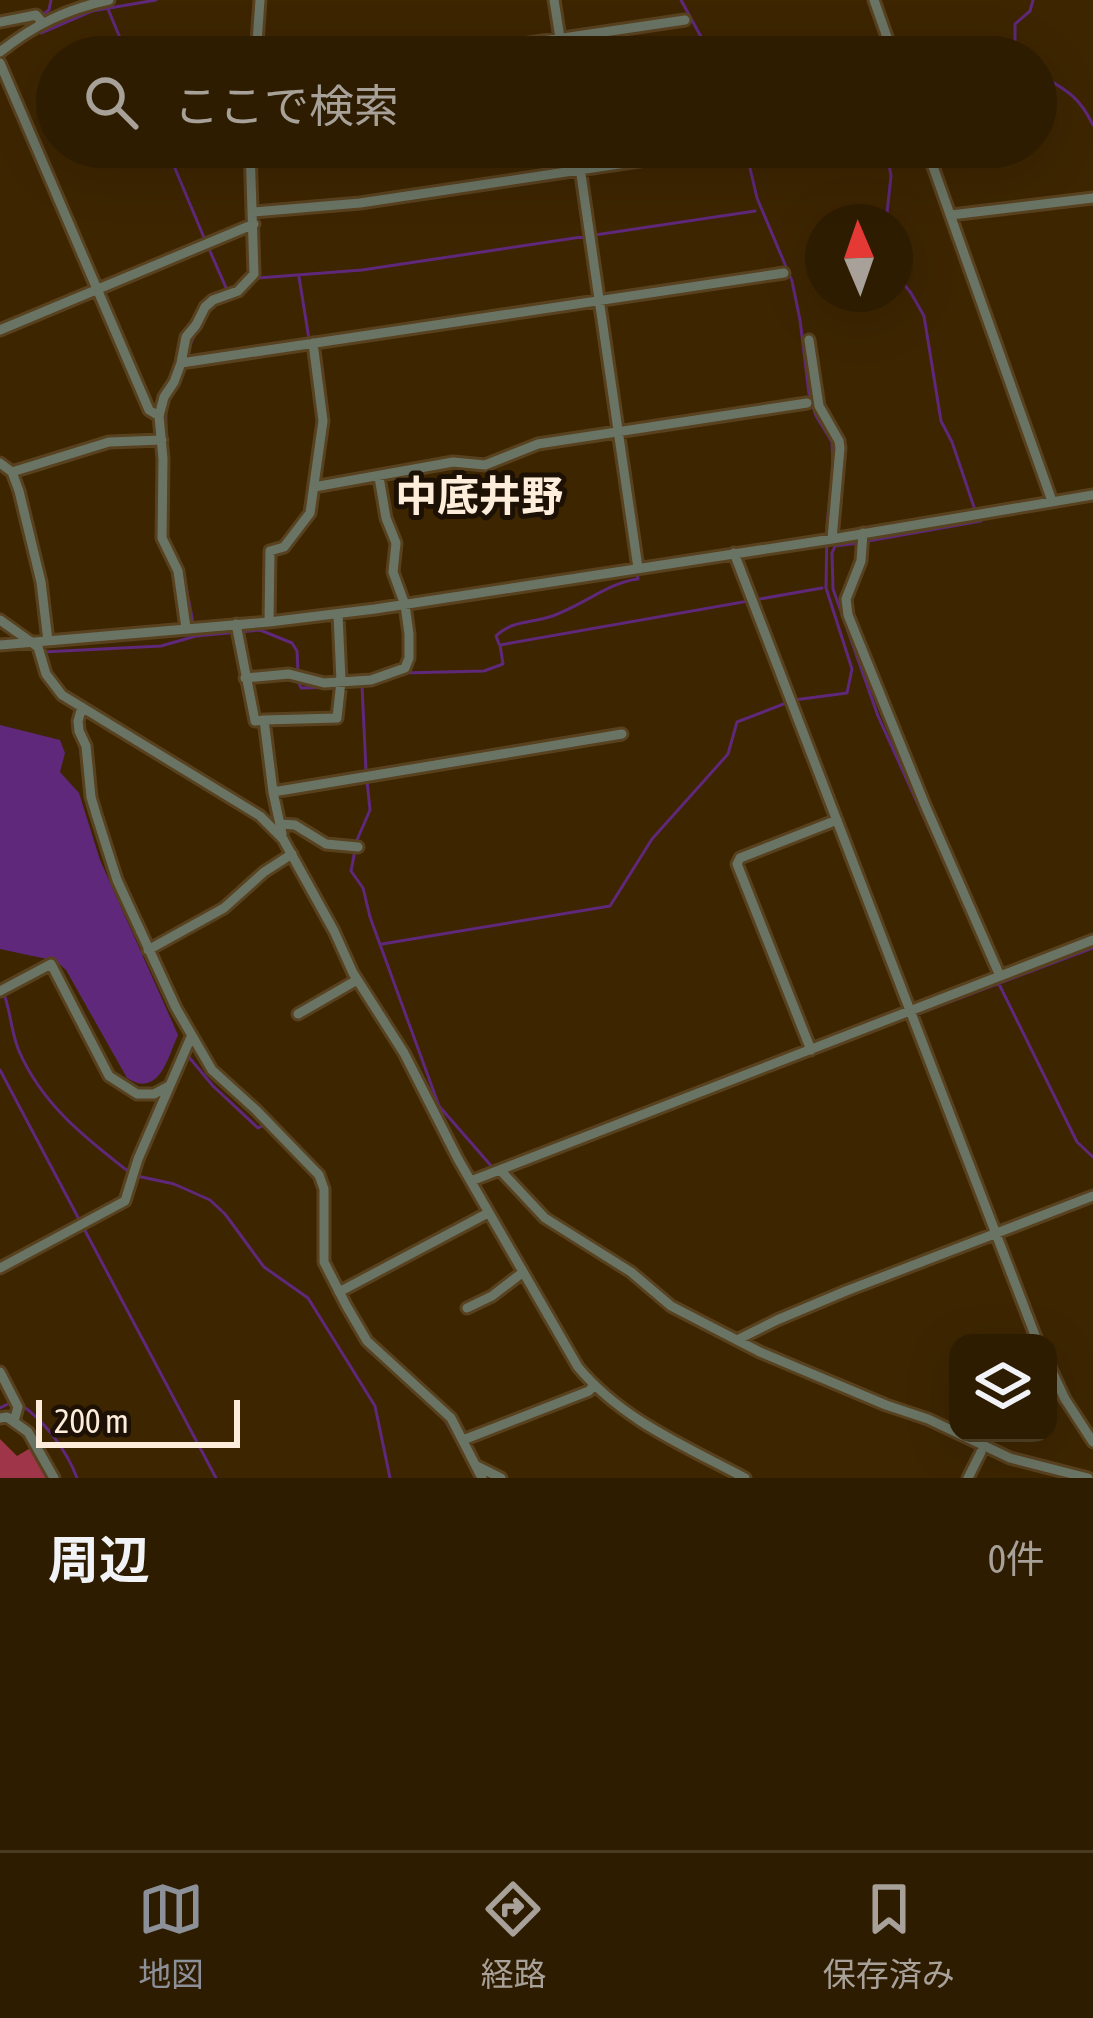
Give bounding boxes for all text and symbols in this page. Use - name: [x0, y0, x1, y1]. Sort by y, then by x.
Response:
- search box: [36, 36, 1057, 168]
- icon: search: [78, 69, 144, 135]
- text: ここで検索: [174, 80, 399, 132]
- north arrow: [805, 204, 913, 312]
- district label: 中底井野: [395, 472, 563, 520]
- map controls: [949, 1334, 1057, 1442]
- button: layers: [949, 1334, 1057, 1442]
- scale bar: [36, 1394, 240, 1447]
- text: 200 m: [54, 1402, 129, 1440]
- text: 周辺: [48, 1530, 150, 1589]
- text: 0件: [988, 1537, 1045, 1581]
- tab: 地図: [138, 1876, 204, 1996]
- tab: 経路: [480, 1876, 546, 1996]
- tab: 保存済み: [823, 1876, 955, 1996]

